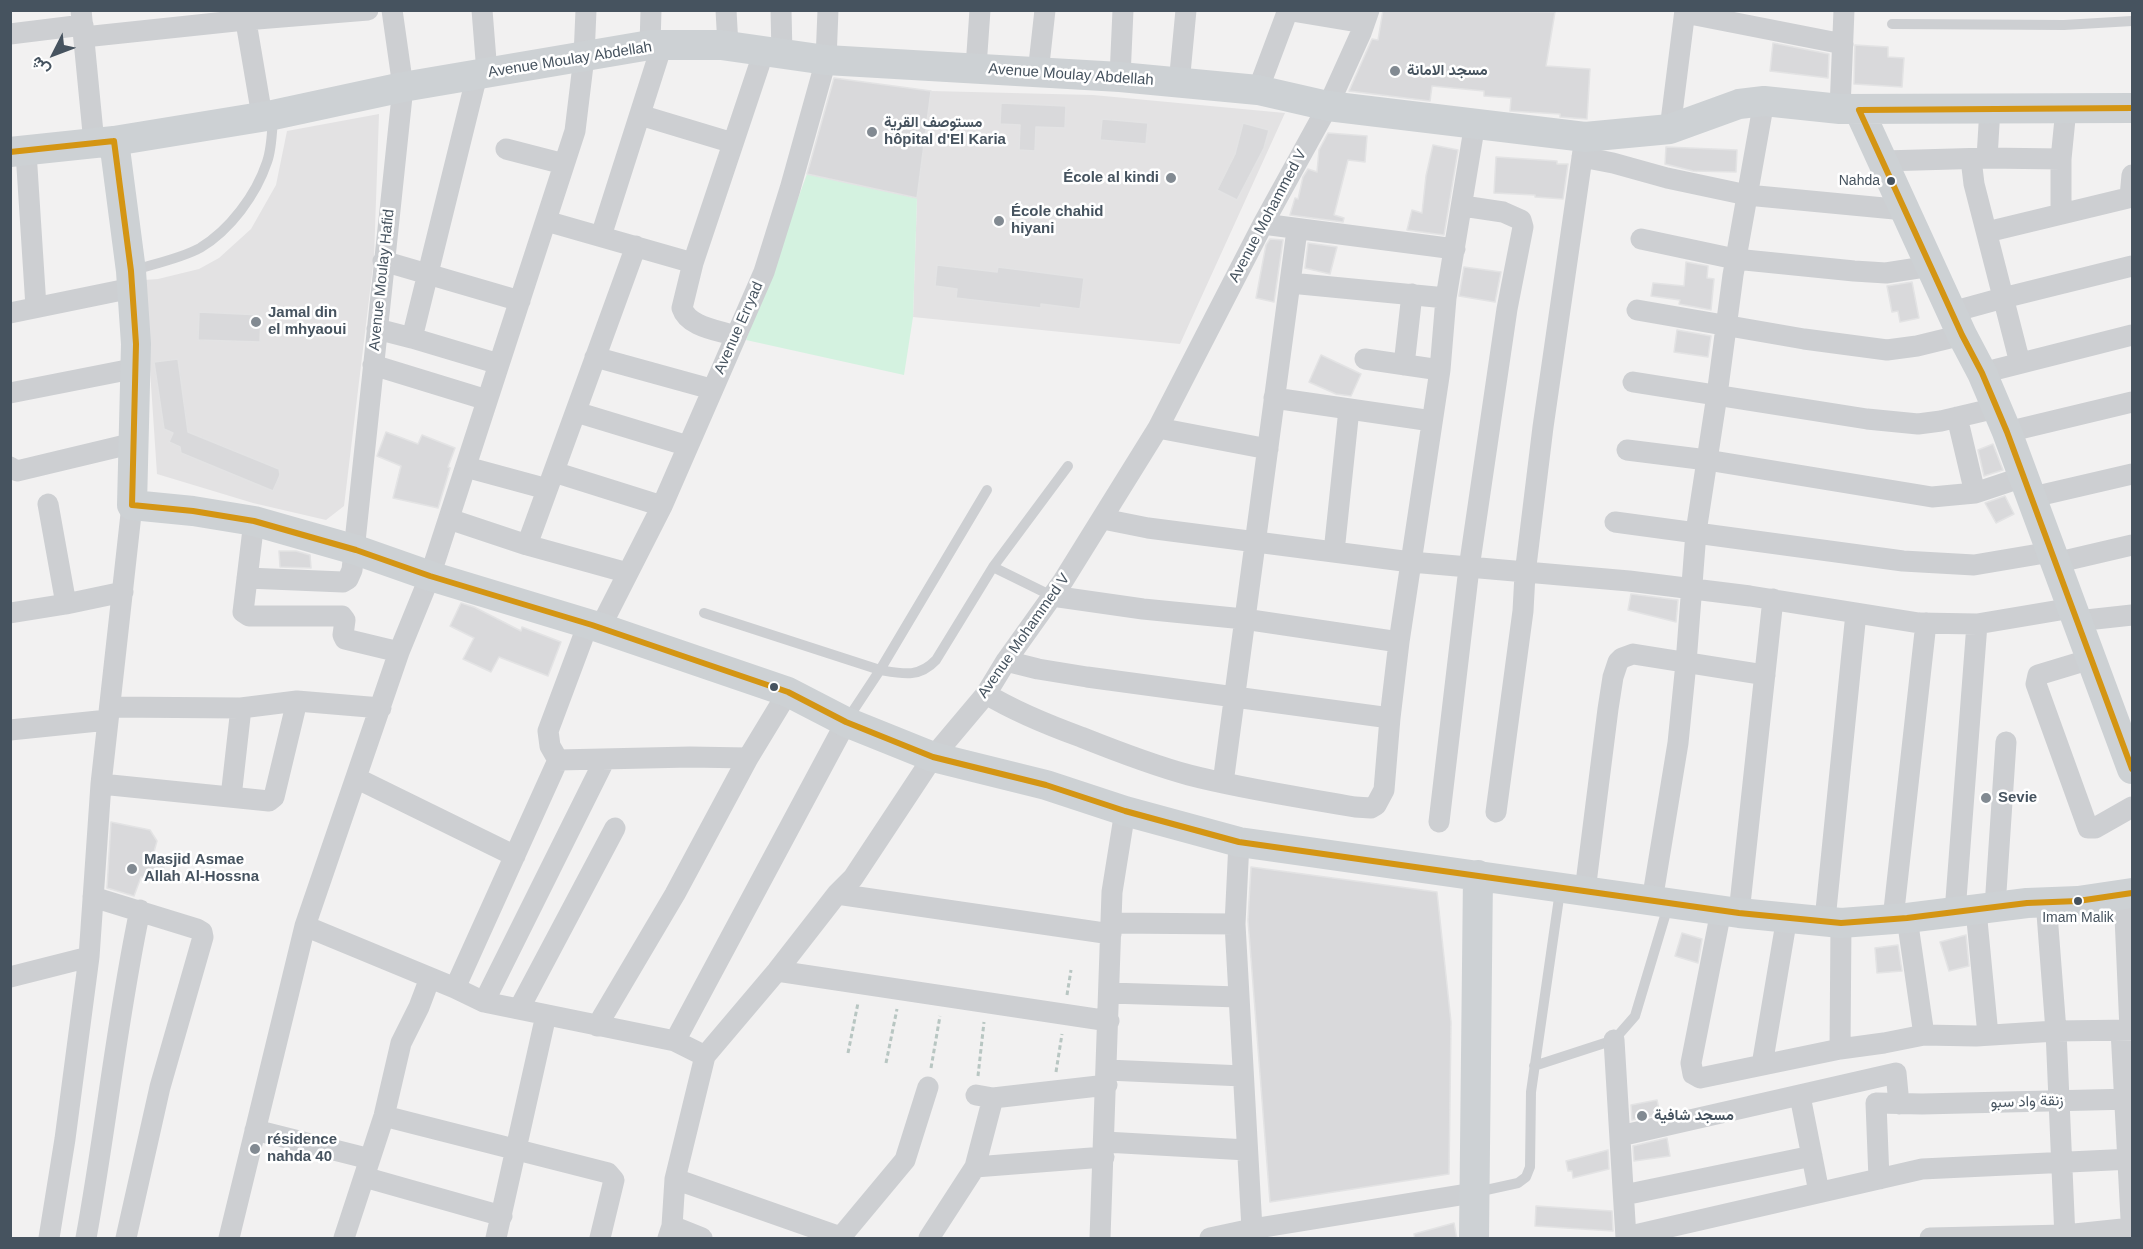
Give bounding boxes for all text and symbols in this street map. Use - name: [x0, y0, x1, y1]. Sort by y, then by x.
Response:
- north arrow: [24, 24, 84, 84]
- street label: Avenue Moulay Abdellah: [487, 38, 653, 82]
- text: ش: [28, 54, 53, 79]
- street label: Avenue Moulay Abdellah: [988, 60, 1154, 90]
- place label: مسجد الامانة: [1407, 62, 1488, 80]
- marker: مسجد الامانة: [1388, 64, 1402, 78]
- place label: مستوصف القرية hôpital d'El Karia: [884, 114, 1006, 149]
- marker: مستوصف القرية hôpital d'El Karia: [865, 125, 879, 139]
- street label: Avenue Mohammed V: [1225, 146, 1311, 286]
- place label: École al kindi: [1063, 169, 1159, 187]
- marker: École al kindi: [1164, 171, 1178, 185]
- place label: Nahda: [1839, 173, 1880, 189]
- marker: Nahda: [1885, 175, 1897, 187]
- place label: École chahid hiyani: [1011, 203, 1104, 238]
- street label: Avenue Moulay Hafid: [366, 208, 398, 352]
- marker: École chahid hiyani: [992, 214, 1006, 228]
- street label: Avenue Erryad: [711, 279, 767, 377]
- place label: Jamal din el mhyaoui: [268, 304, 346, 339]
- marker: Jamal din el mhyaoui: [249, 315, 263, 329]
- street label: Avenue Mohammed V: [974, 570, 1074, 702]
- unlabelled marker: [768, 681, 780, 693]
- place label: Sevie: [1998, 789, 2037, 807]
- marker: Sevie: [1979, 791, 1993, 805]
- place label: Masjid Asmae Allah Al-Hossna: [144, 851, 259, 886]
- marker: Masjid Asmae Allah Al-Hossna: [125, 862, 139, 876]
- marker: Imam Malik: [2072, 895, 2084, 907]
- place label: Imam Malik: [2042, 910, 2114, 926]
- street label: زنقة واد سبو: [1990, 1092, 2064, 1112]
- place label: مسجد شافية: [1654, 1107, 1734, 1125]
- marker: مسجد شافية: [1635, 1109, 1649, 1123]
- place label: résidence nahda 40: [267, 1131, 337, 1166]
- marker: résidence nahda 40: [248, 1142, 262, 1156]

